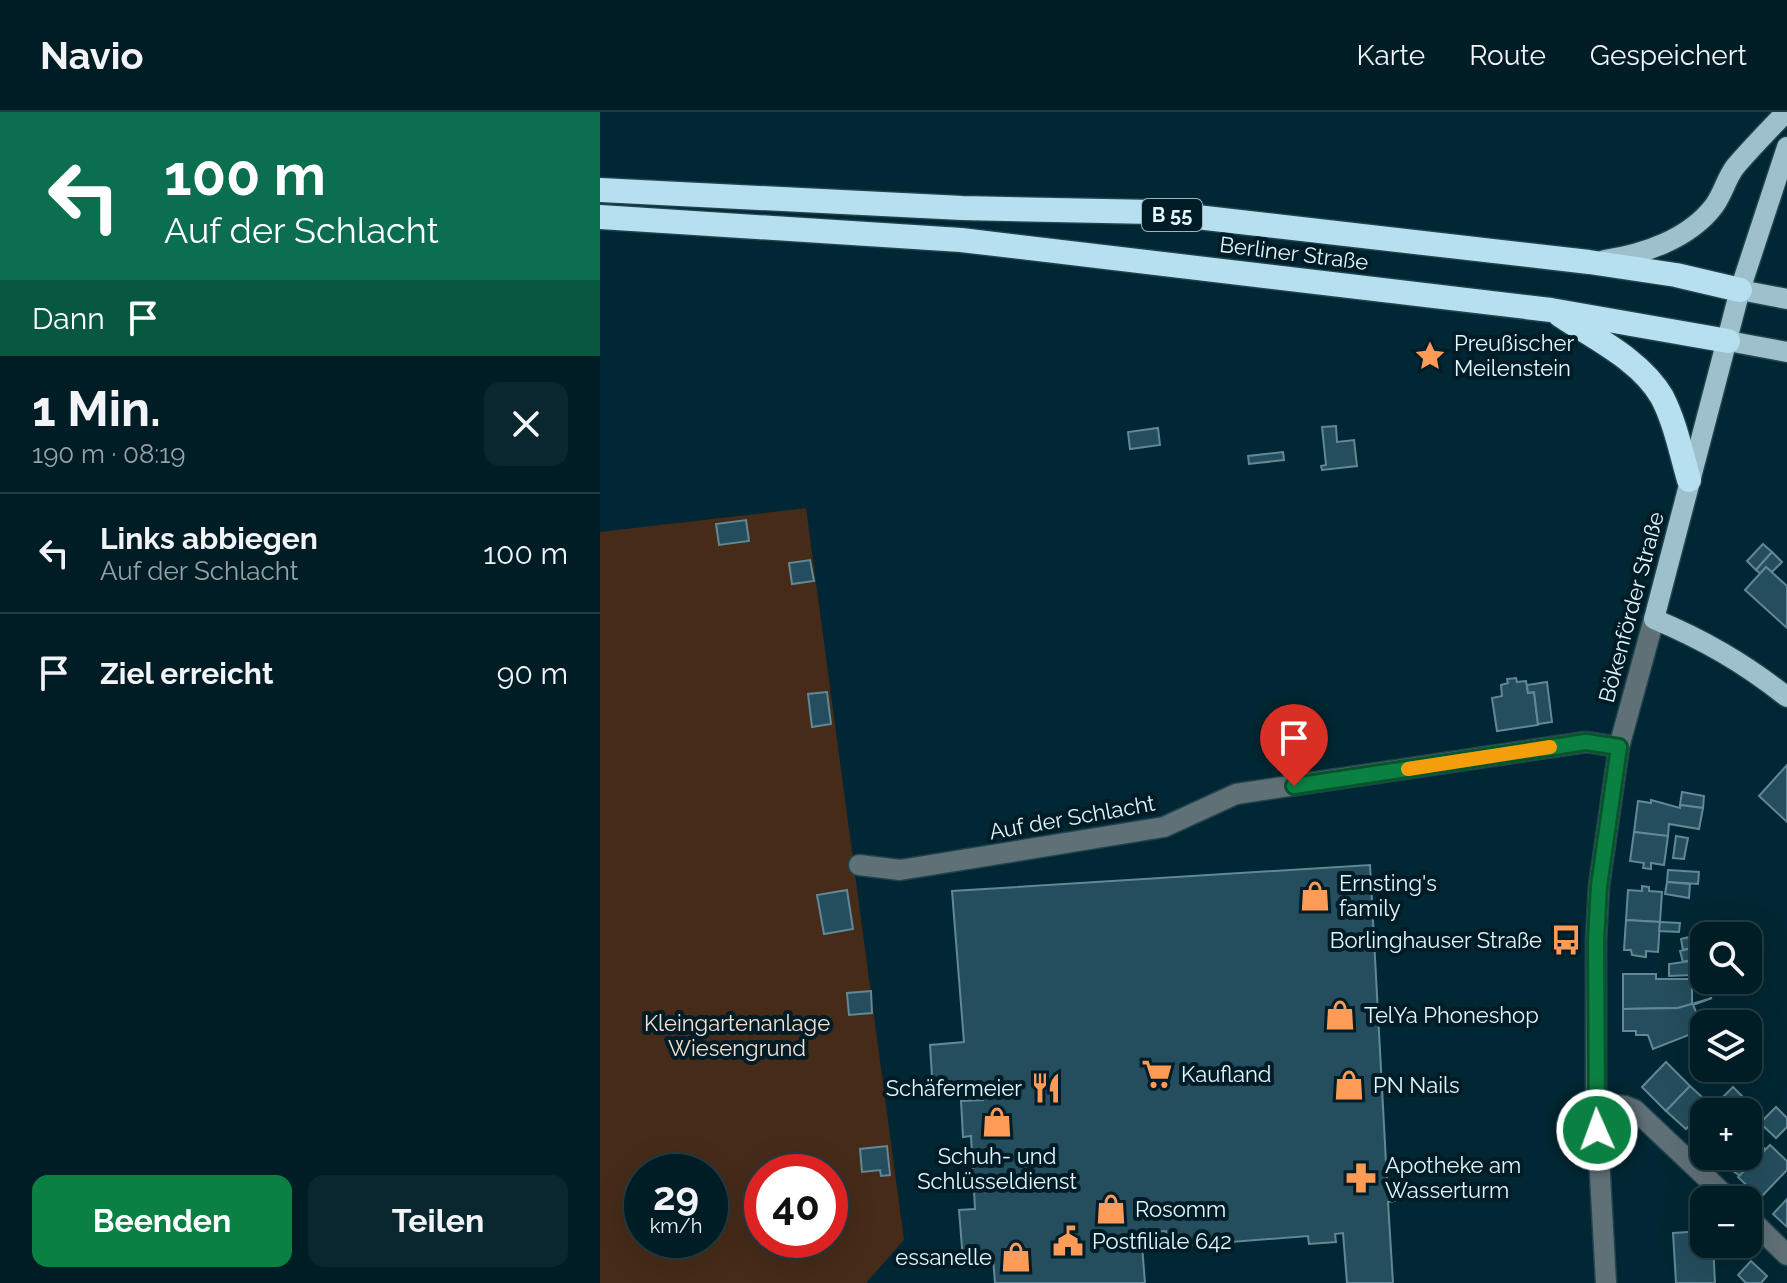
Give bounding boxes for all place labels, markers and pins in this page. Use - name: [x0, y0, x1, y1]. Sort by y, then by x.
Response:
- place label: Preußischer Meilenstein: [1454, 330, 1574, 381]
- place icon: Preußischer Meilenstein: [1413, 339, 1447, 373]
- pin: [1260, 704, 1328, 786]
- place label: Ernsting's family: [1339, 870, 1437, 921]
- shop icon: Ernsting's family: [1298, 879, 1332, 913]
- bus stop icon: Borlinghauser Straße: [1549, 923, 1583, 957]
- place label: Borlinghauser Straße: [1330, 927, 1542, 953]
- shop icon: TelYa Phoneshop: [1323, 998, 1357, 1032]
- place label: TelYa Phoneshop: [1364, 1002, 1539, 1028]
- supermarket icon: Kaufland: [1140, 1057, 1174, 1091]
- place label: Kaufland: [1181, 1061, 1272, 1087]
- shop icon: PN Nails: [1332, 1068, 1366, 1102]
- restaurant icon: Schäfermeier: [1029, 1071, 1063, 1105]
- place label: PN Nails: [1373, 1072, 1460, 1098]
- place label: Schäfermeier: [886, 1075, 1022, 1101]
- shop icon: Schuh- und Schlüsseldienst: [980, 1105, 1014, 1139]
- place label: Schuh- und Schlüsseldienst: [917, 1143, 1077, 1194]
- place label: Apotheke am Wasserturm: [1385, 1152, 1521, 1203]
- pharmacy icon: Apotheke am Wasserturm: [1344, 1161, 1378, 1195]
- shop icon: Rosomm: [1094, 1192, 1128, 1226]
- place label: Rosomm: [1135, 1196, 1226, 1222]
- public building icon: Postfiliale 642: [1051, 1224, 1085, 1258]
- place label: Postfiliale 642: [1092, 1228, 1232, 1254]
- shop icon: essanelle: [999, 1240, 1033, 1274]
- place label: essanelle: [895, 1244, 992, 1270]

